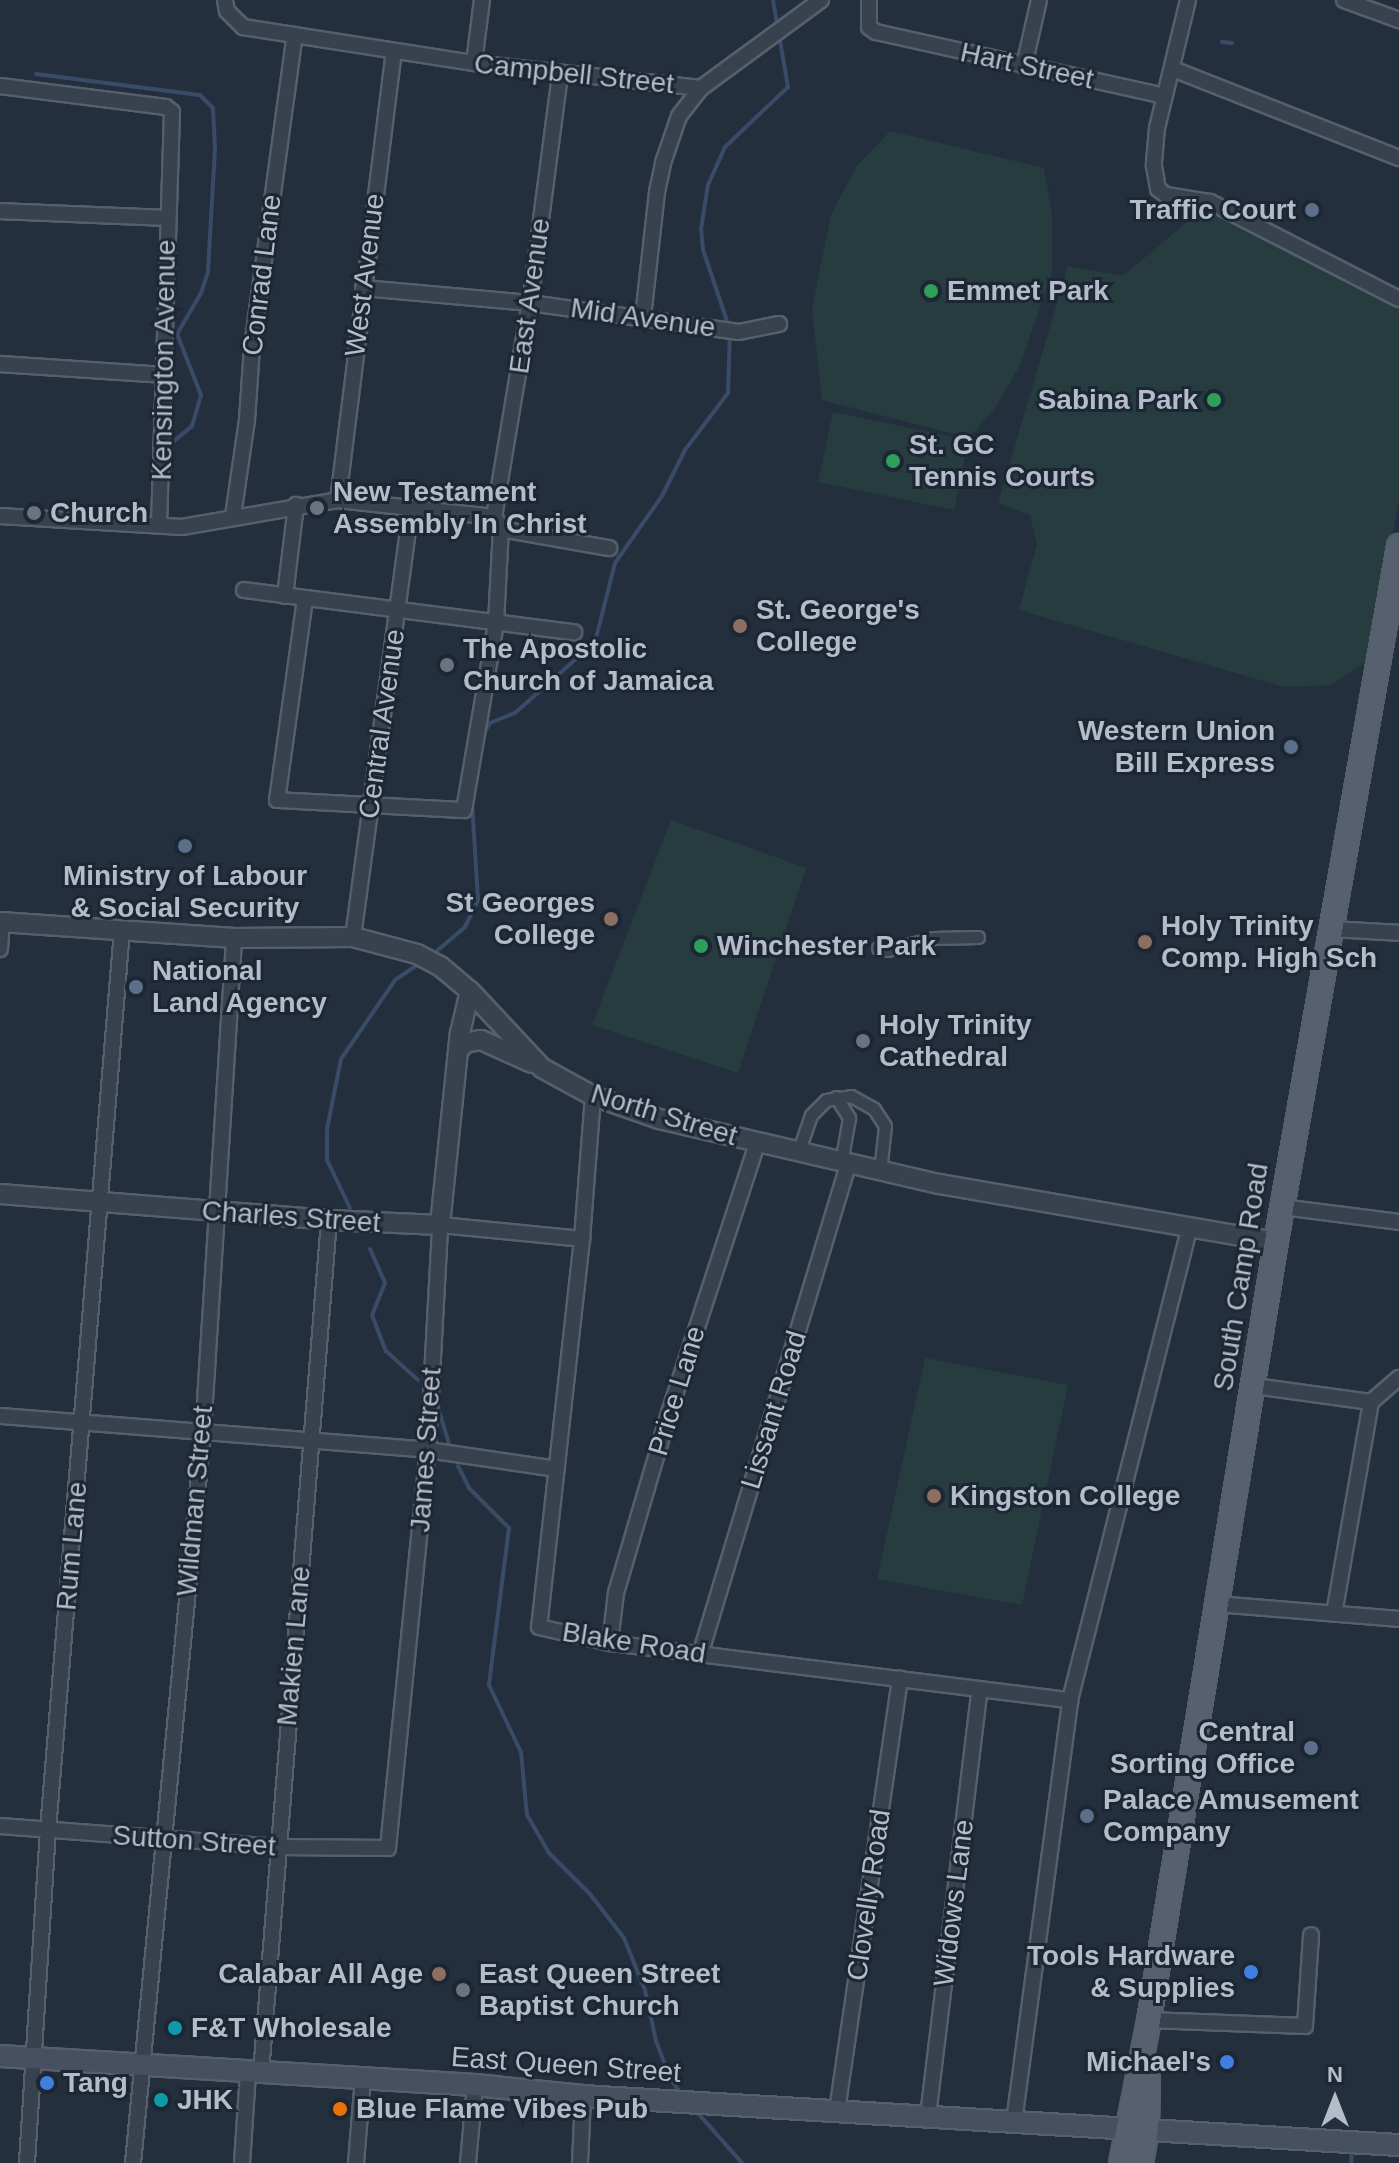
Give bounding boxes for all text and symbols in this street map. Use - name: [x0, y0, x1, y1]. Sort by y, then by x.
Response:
- street label: Hart Street: [957, 35, 1097, 97]
- street label: Campbell Street: [472, 47, 676, 101]
- street label: West Avenue: [338, 191, 392, 359]
- street label: Conrad Lane: [235, 193, 289, 357]
- place label: Traffic Court: [1130, 193, 1296, 227]
- marker: Traffic Court: [1303, 201, 1321, 219]
- street label: East Avenue: [502, 215, 558, 377]
- street label: Kensington Avenue: [145, 239, 183, 481]
- place label: Emmet Park: [947, 274, 1109, 308]
- marker: Emmet Park: [922, 282, 940, 300]
- street label: Mid Avenue: [568, 291, 718, 345]
- place label: Sabina Park: [1038, 383, 1198, 417]
- marker: Sabina Park: [1205, 391, 1223, 409]
- place label: St. GC Tennis Courts: [909, 428, 1095, 494]
- marker: St. GC Tennis Courts: [884, 452, 902, 470]
- place label: New Testament Assembly In Christ: [333, 475, 587, 541]
- place label: Church: [50, 496, 148, 530]
- marker: New Testament Assembly In Christ: [308, 499, 326, 517]
- marker: Church: [25, 504, 43, 522]
- place label: St. George's College: [756, 593, 920, 659]
- marker: St. George's College: [731, 617, 749, 635]
- street label: Central Avenue: [352, 626, 412, 822]
- place label: The Apostolic Church of Jamaica: [463, 632, 714, 698]
- marker: The Apostolic Church of Jamaica: [438, 656, 456, 674]
- place label: Western Union Bill Express: [1078, 714, 1275, 780]
- marker: Western Union Bill Express: [1282, 738, 1300, 756]
- marker: Ministry of Labour & Social Security: [176, 837, 194, 855]
- place label: Ministry of Labour & Social Security: [63, 859, 307, 925]
- place label: St Georges College: [446, 886, 595, 952]
- place label: Holy Trinity Comp. High Sch: [1161, 909, 1377, 975]
- marker: St Georges College: [602, 910, 620, 928]
- place label: Winchester Park: [717, 929, 936, 963]
- marker: Holy Trinity Comp. High Sch: [1136, 933, 1154, 951]
- marker: Winchester Park: [692, 937, 710, 955]
- place label: National Land Agency: [152, 954, 328, 1020]
- marker: National Land Agency: [127, 978, 145, 996]
- place label: Holy Trinity Cathedral: [879, 1008, 1031, 1074]
- marker: Holy Trinity Cathedral: [854, 1032, 872, 1050]
- street label: North Street: [587, 1077, 741, 1153]
- street label: South Camp Road: [1206, 1161, 1276, 1393]
- street label: Charles Street: [201, 1194, 381, 1240]
- street label: Price Lane: [641, 1322, 713, 1460]
- street label: Lissant Road: [734, 1327, 814, 1493]
- street label: James Street: [403, 1367, 449, 1533]
- street label: Wildman Street: [170, 1404, 220, 1598]
- place label: Kingston College: [950, 1479, 1180, 1513]
- street label: Rum Lane: [50, 1480, 94, 1612]
- marker: Kingston College: [925, 1487, 943, 1505]
- street label: Makien Lane: [270, 1565, 318, 1727]
- street label: Blake Road: [560, 1615, 708, 1671]
- place label: Central Sorting Office: [1110, 1715, 1295, 1781]
- marker: Central Sorting Office: [1302, 1739, 1320, 1757]
- place label: Palace Amusement Company: [1103, 1783, 1360, 1849]
- street label: Clovelly Road: [840, 1807, 898, 1983]
- marker: Palace Amusement Company: [1078, 1807, 1096, 1825]
- street label: Widows Lane: [927, 1818, 981, 1988]
- street label: Sutton Street: [111, 1819, 277, 1863]
- place label: Tools Hardware & Supplies: [1027, 1939, 1235, 2005]
- place label: Calabar All Age: [216, 1957, 423, 1991]
- place label: East Queen Street Baptist Church: [479, 1957, 720, 2023]
- marker: Tools Hardware & Supplies: [1242, 1963, 1260, 1981]
- marker: Calabar All Age: [430, 1965, 448, 1983]
- marker: East Queen Street Baptist Church: [454, 1981, 472, 1999]
- place label: F&T Wholesale: [191, 2011, 392, 2045]
- marker: F&T Wholesale: [166, 2019, 184, 2037]
- street label: East Queen Street: [450, 2040, 682, 2090]
- place label: Michael's: [1086, 2045, 1211, 2079]
- marker: Michael's: [1218, 2053, 1236, 2071]
- north arrow: [1295, 2059, 1375, 2139]
- text: N: [1327, 2062, 1343, 2087]
- place label: Tang: [63, 2066, 128, 2100]
- marker: Tang: [38, 2074, 56, 2092]
- place label: JHK: [177, 2083, 233, 2117]
- marker: JHK: [152, 2091, 170, 2109]
- place label: Blue Flame Vibes Pub: [356, 2092, 648, 2126]
- marker: Blue Flame Vibes Pub: [331, 2100, 349, 2118]

